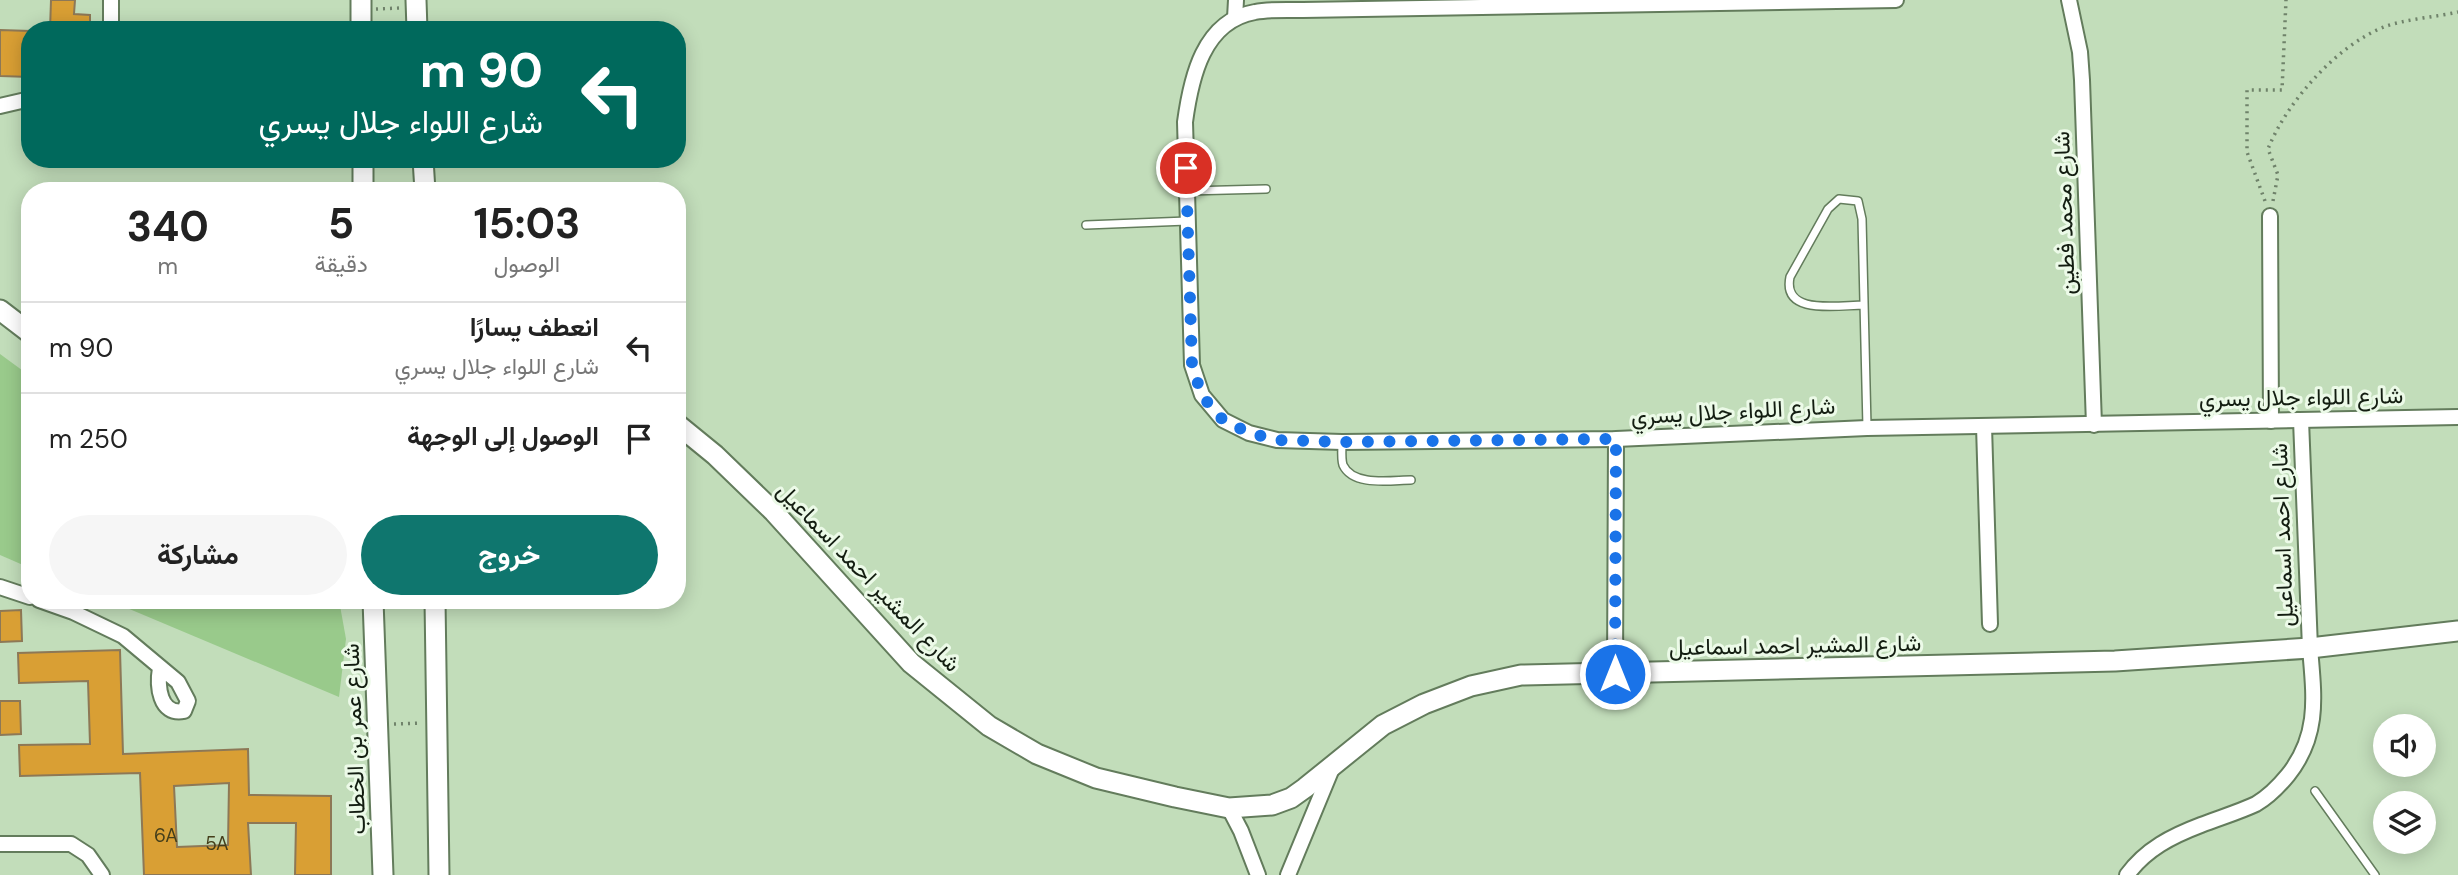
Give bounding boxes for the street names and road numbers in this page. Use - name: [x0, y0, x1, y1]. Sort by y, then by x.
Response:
- street label: شارع محمد فطين: [2046, 131, 2083, 295]
- street label: شارع اللواء جلال يسري: [2199, 380, 2404, 418]
- street label: شارع اللواء جلال يسري: [1630, 391, 1836, 435]
- street label: شارع احمد اسماعيل: [2264, 443, 2301, 627]
- street label: شارع المشير احمد اسماعيل: [770, 476, 968, 679]
- street label: شارع المشير احمد اسماعيل: [1668, 628, 1922, 663]
- street label: شارع عمر بن الخطاب: [336, 643, 373, 835]

